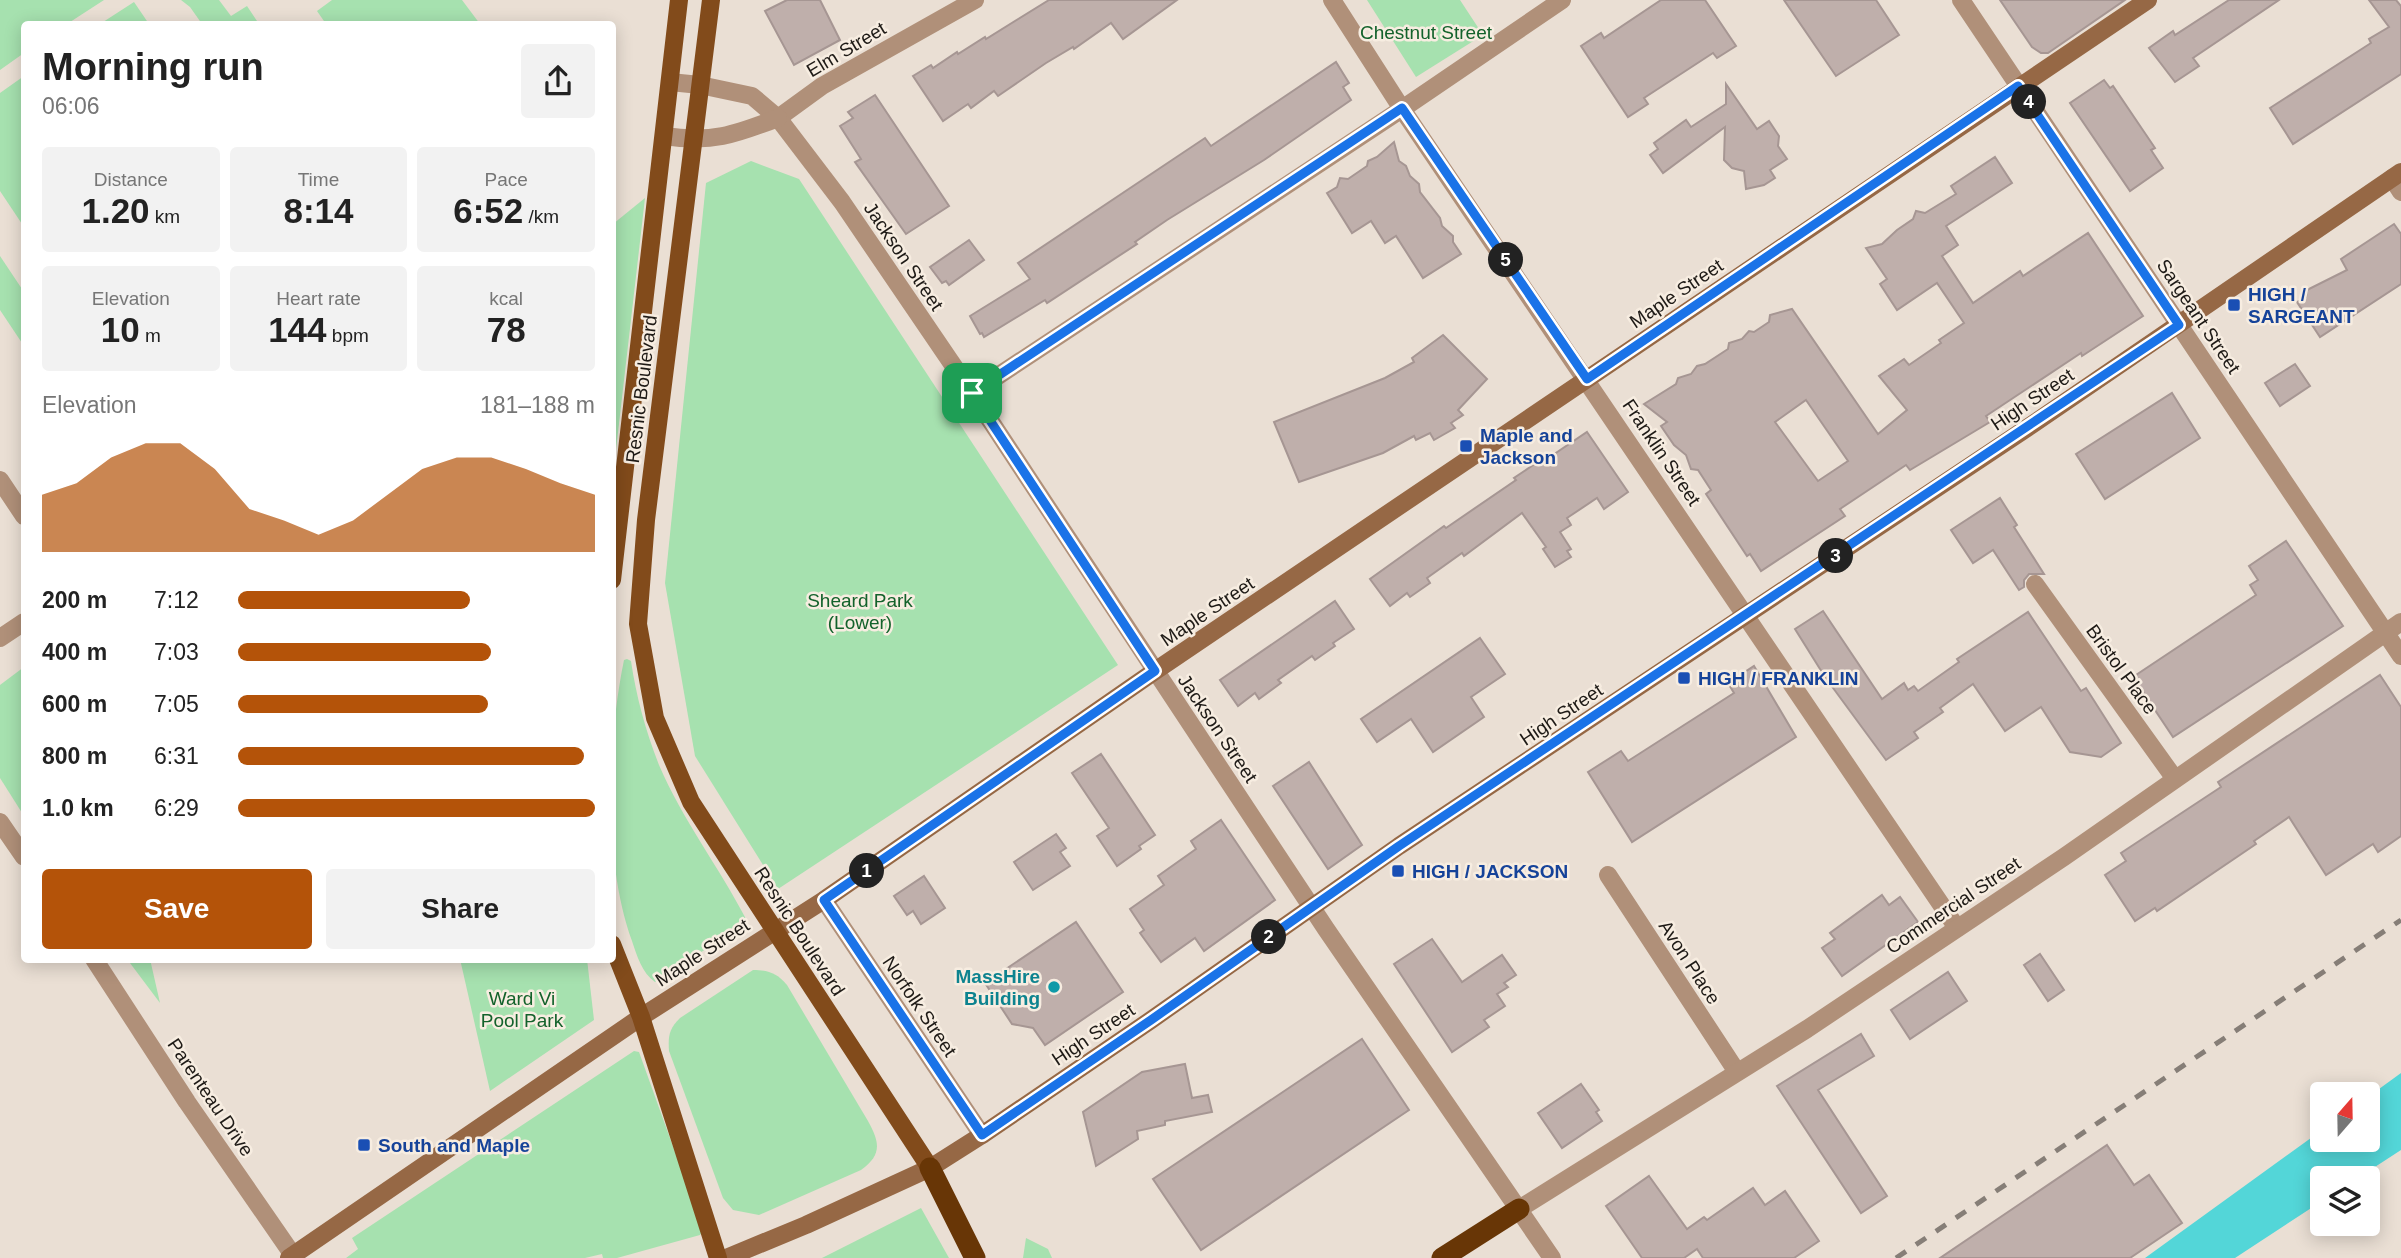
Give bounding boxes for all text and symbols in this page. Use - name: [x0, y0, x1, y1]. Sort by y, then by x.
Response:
- street label: Elm Street: [803, 17, 890, 81]
- park label: Chestnut Street: [1360, 22, 1493, 43]
- button: share: [521, 44, 595, 118]
- text: Morning run: [42, 46, 264, 88]
- pin: 4: [2011, 84, 2046, 119]
- text: 4: [2023, 91, 2034, 112]
- text: 06:06: [42, 93, 100, 119]
- text: Distance: [94, 169, 168, 190]
- text: Time: [298, 169, 339, 190]
- text: Pace: [485, 169, 528, 190]
- text: 1.20: [81, 191, 150, 230]
- text: 8:14: [283, 191, 354, 230]
- text: 6:52: [453, 191, 523, 230]
- street label: Jackson Street: [860, 198, 948, 315]
- text: km: [150, 206, 180, 227]
- text: /km: [523, 206, 559, 227]
- pin: 5: [1488, 243, 1524, 278]
- text: 5: [1500, 249, 1511, 270]
- street label: Maple Street: [1626, 254, 1727, 332]
- street label: Sargeant Street: [2153, 255, 2245, 378]
- place label: HIGH / SARGEANT: [2248, 284, 2355, 327]
- text: Elevation: [92, 288, 170, 309]
- text: Heart rate: [276, 288, 361, 309]
- text: kcal: [489, 288, 523, 309]
- marker: HIGH / SARGEANT: [2226, 297, 2242, 313]
- text: 10: [101, 310, 140, 349]
- text: 144: [268, 310, 327, 349]
- text: 78: [487, 310, 526, 349]
- street label: Resnic Boulevard: [622, 314, 661, 464]
- text: m: [140, 325, 161, 346]
- text: bpm: [327, 325, 369, 346]
- pin: [942, 363, 1002, 423]
- street label: High Street: [1987, 364, 2078, 435]
- icon: arrive: [953, 374, 991, 412]
- text: Elevation: [42, 392, 137, 418]
- text: 181–188 m: [480, 392, 595, 418]
- street label: Franklin Street: [1618, 395, 1705, 510]
- place label: Maple and Jackson: [1480, 425, 1573, 468]
- marker: Maple and Jackson: [1458, 438, 1474, 454]
- pin: 3: [1818, 538, 1854, 574]
- text: 3: [1830, 545, 1841, 566]
- street label: Maple Street: [1157, 572, 1258, 650]
- text: 200 m: [42, 587, 107, 613]
- text: 7:12: [154, 587, 199, 613]
- park label: Sheard Park (Lower): [807, 590, 913, 633]
- street label: Bristol Place: [2082, 620, 2161, 718]
- text: 400 m: [42, 639, 107, 665]
- text: 7:03: [154, 639, 199, 665]
- place label: HIGH / FRANKLIN: [1698, 668, 1858, 689]
- street label: Jackson Street: [1174, 670, 1262, 787]
- marker: HIGH / FRANKLIN: [1676, 670, 1692, 686]
- street label: High Street: [1516, 679, 1607, 750]
- text: 600 m: [42, 691, 107, 717]
- text: 7:05: [154, 691, 199, 717]
- text: 800 m: [42, 743, 107, 769]
- text: 6:31: [154, 743, 199, 769]
- text: 1.0 km: [42, 795, 114, 821]
- text: 6:29: [154, 795, 199, 821]
- street label: Commercial Street: [1882, 852, 2025, 958]
- pin: 1: [850, 854, 884, 888]
- text: 1: [861, 860, 872, 881]
- place label: HIGH / JACKSON: [1412, 861, 1568, 882]
- street label: Resnic Boulevard: [750, 863, 849, 999]
- marker: HIGH / JACKSON: [1390, 863, 1406, 879]
- button: Save: [42, 869, 312, 949]
- button: Share: [326, 869, 595, 949]
- street label: Maple Street: [651, 914, 754, 991]
- street label: Avon Place: [1655, 916, 1724, 1008]
- pin: 2: [1252, 920, 1286, 954]
- text: 2: [1263, 926, 1274, 947]
- street label: Norfolk Street: [878, 952, 961, 1061]
- place label: MassHire Building: [956, 966, 1040, 1009]
- marker: MassHire Building: [1046, 979, 1062, 995]
- park label: Ward Vi Pool Park: [481, 988, 564, 1031]
- street label: High Street: [1048, 999, 1139, 1070]
- street label: Parenteau Drive: [163, 1034, 258, 1160]
- north arrow: [2310, 1082, 2380, 1152]
- map controls: [2310, 1082, 2380, 1236]
- place label: South and Maple: [378, 1135, 530, 1156]
- marker: South and Maple: [356, 1137, 372, 1153]
- button: layers: [2310, 1166, 2380, 1236]

